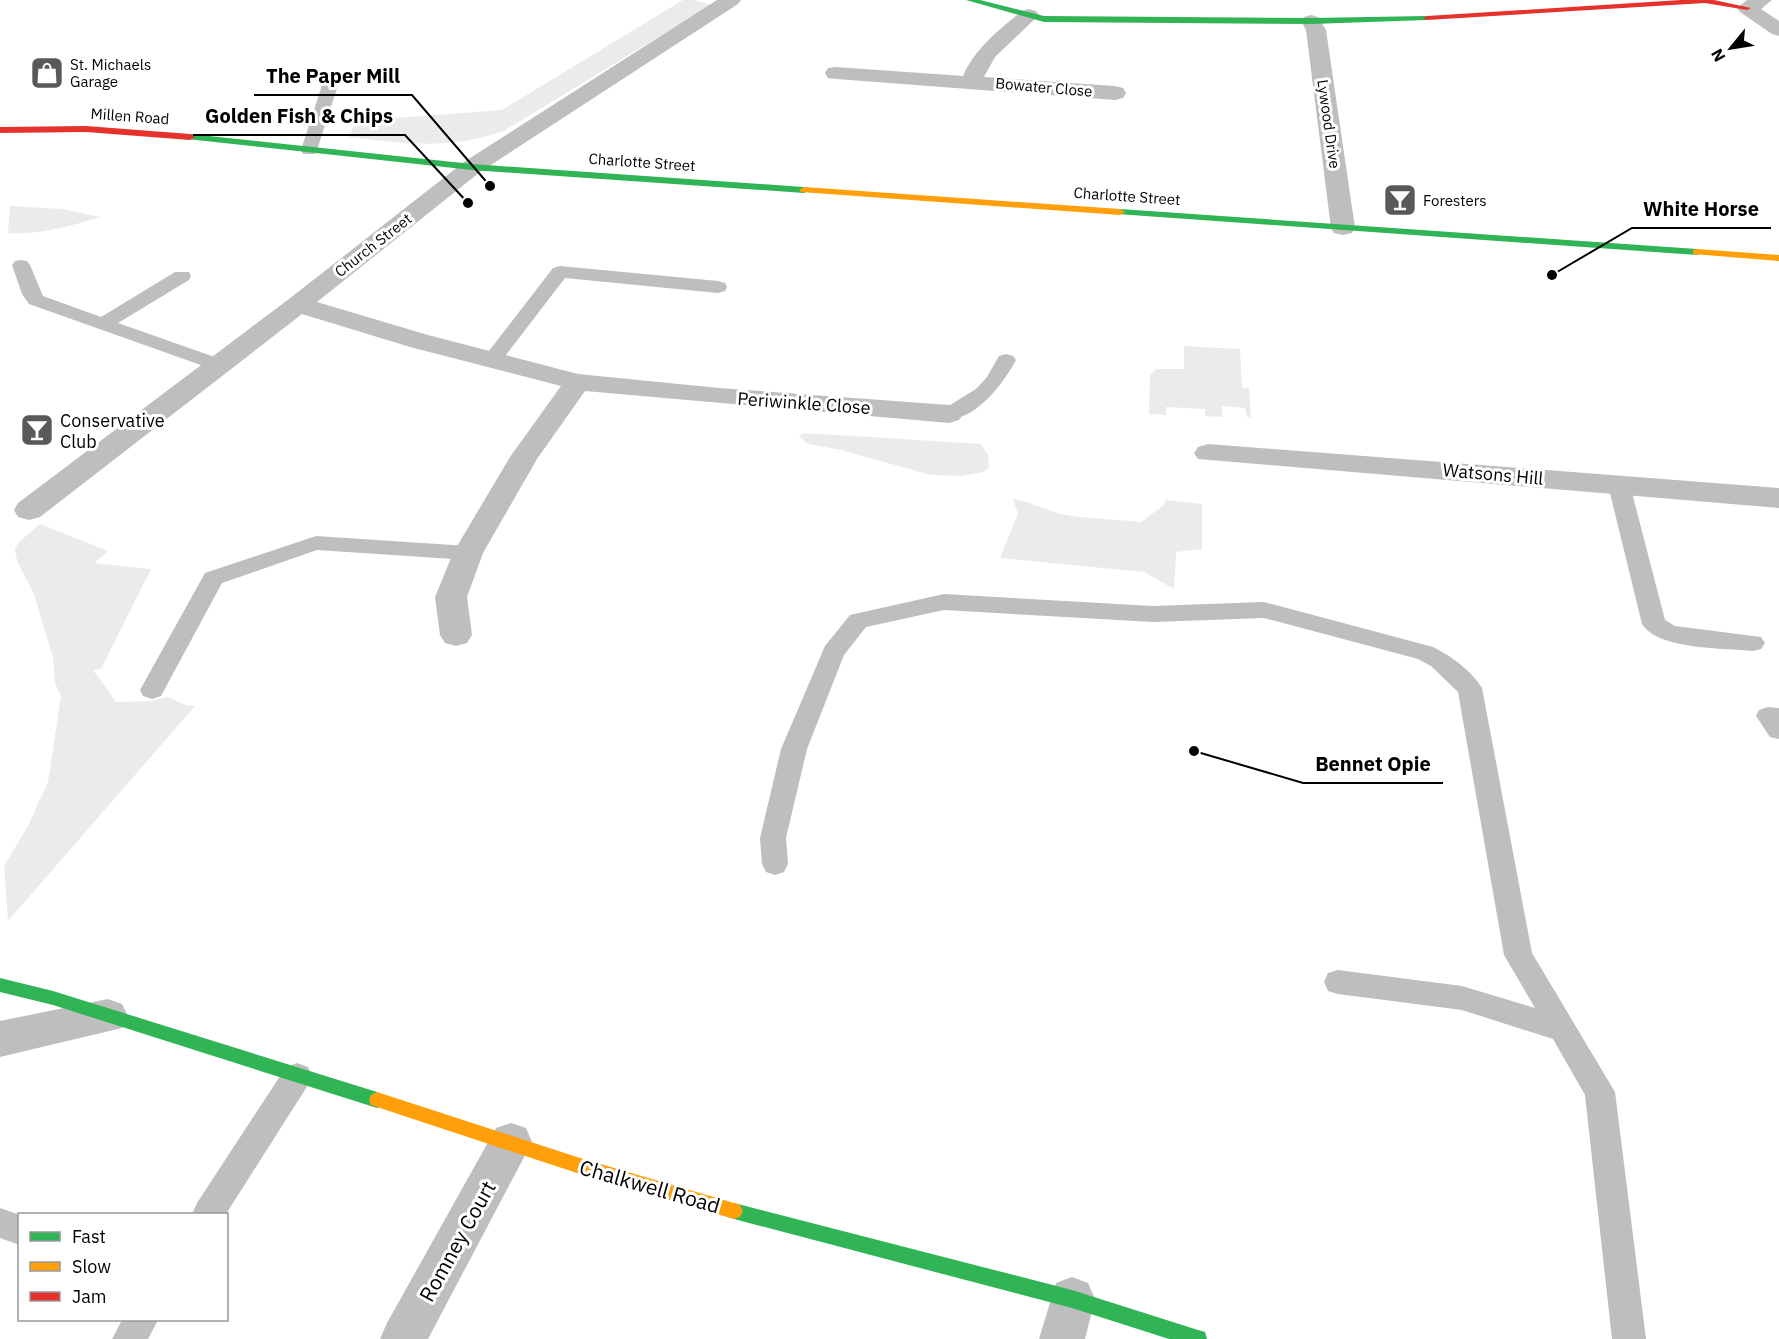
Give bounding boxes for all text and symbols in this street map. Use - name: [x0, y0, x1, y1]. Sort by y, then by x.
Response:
- north arrow: [1701, 18, 1761, 78]
- text: N: [1706, 45, 1730, 66]
- shop icon: St. Michaels Garage: [29, 55, 65, 91]
- place label: St. Michaels Garage: [70, 55, 151, 91]
- callout: The Paper Mill: [254, 57, 412, 95]
- text: The Paper Mill: [266, 62, 400, 89]
- street label: Bowater Close: [995, 73, 1093, 101]
- street label: Lywood Drive: [1313, 78, 1345, 170]
- callout: Golden Fish & Chips: [193, 97, 405, 135]
- text: Golden Fish & Chips: [205, 102, 393, 129]
- street label: Millen Road: [90, 104, 170, 128]
- street label: Charlotte Street: [588, 149, 696, 175]
- bar icon: Foresters: [1382, 182, 1418, 218]
- street label: Charlotte Street: [1073, 183, 1181, 209]
- callout: White Horse: [1632, 190, 1771, 228]
- place label: Foresters: [1423, 191, 1487, 210]
- text: White Horse: [1643, 195, 1759, 222]
- street label: Church Street: [331, 209, 415, 281]
- street label: Periwinkle Close: [737, 387, 871, 419]
- place label: Conservative Club: [60, 409, 165, 453]
- bar icon: Conservative Club: [19, 412, 55, 448]
- street label: Watsons Hill: [1442, 458, 1544, 490]
- callout: Bennet Opie: [1303, 745, 1443, 783]
- text: Bennet Opie: [1315, 750, 1431, 777]
- street label: Chalkwell Road: [576, 1153, 724, 1219]
- street label: Romney Court: [412, 1176, 502, 1306]
- legend: [18, 1213, 228, 1321]
- text: Fast: [72, 1225, 106, 1248]
- text: Slow: [72, 1255, 111, 1278]
- text: Jam: [72, 1285, 107, 1308]

